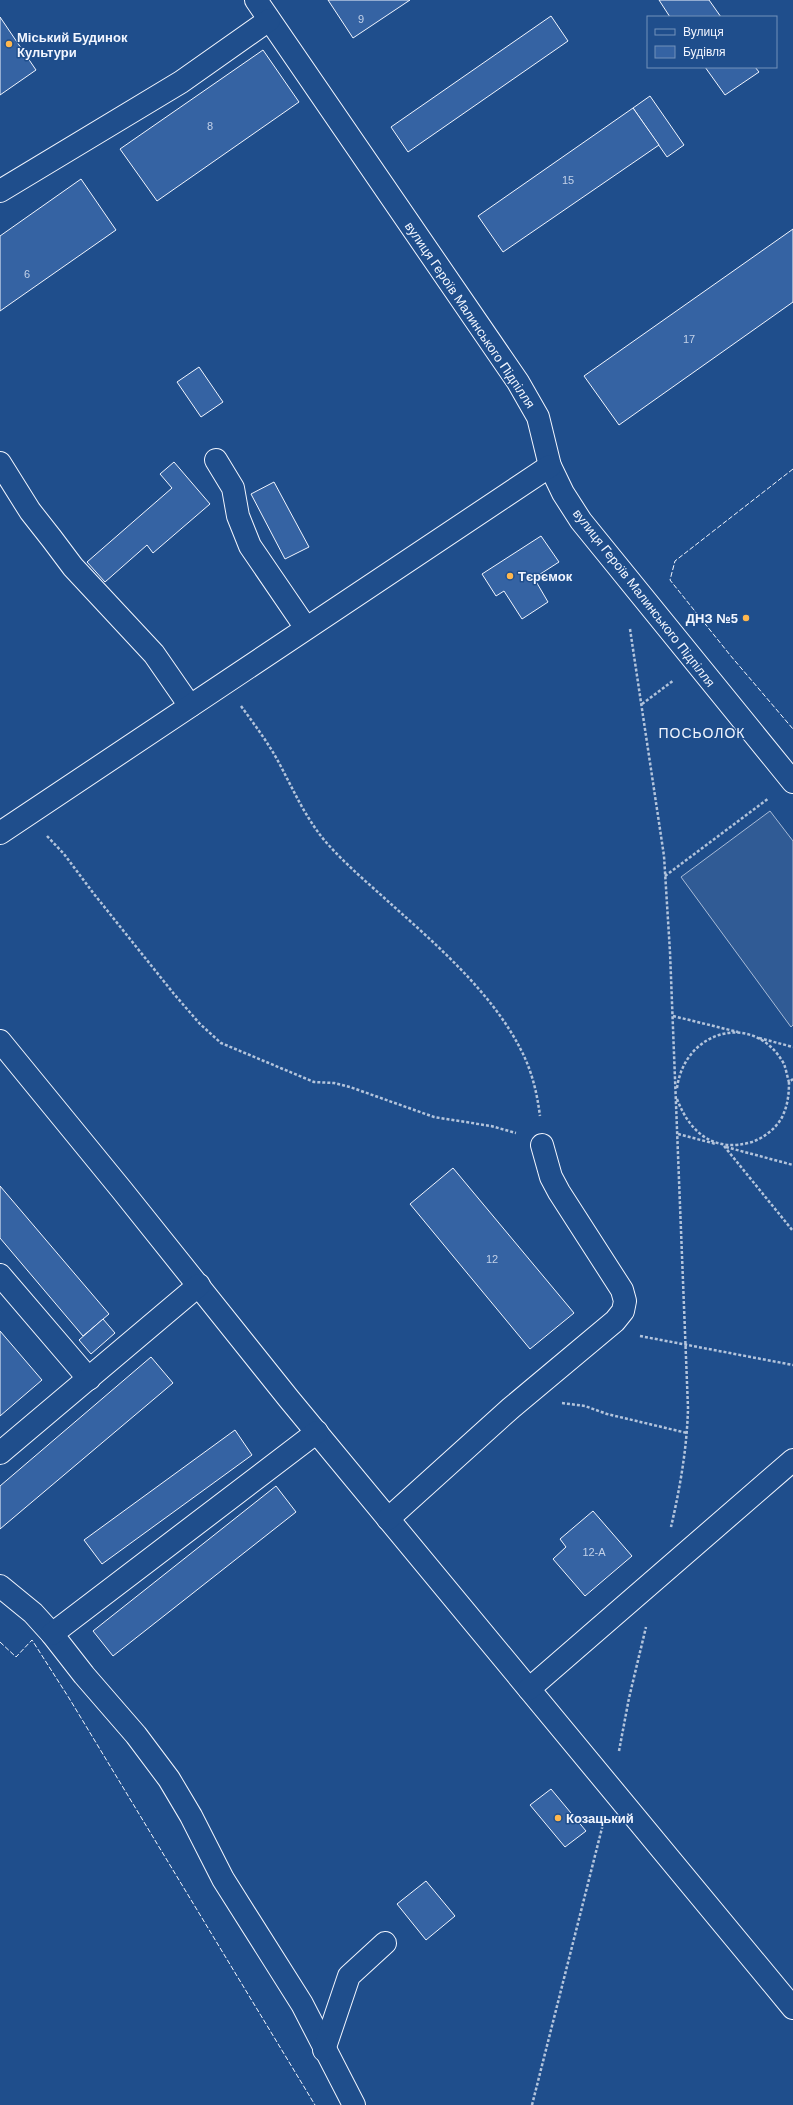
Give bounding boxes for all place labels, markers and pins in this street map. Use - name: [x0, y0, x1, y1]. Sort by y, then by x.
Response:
- place label: Міський Будинок Культури: [17, 30, 128, 60]
- marker: Міський Будинок Культури: [4, 39, 14, 49]
- place label: Тєрємок: [518, 569, 573, 584]
- marker: Тєрємок: [505, 571, 515, 581]
- place label: ДНЗ №5: [686, 611, 738, 626]
- marker: ДНЗ №5: [741, 613, 751, 623]
- place label: Козацький: [566, 1811, 634, 1826]
- marker: Козацький: [553, 1813, 563, 1823]

